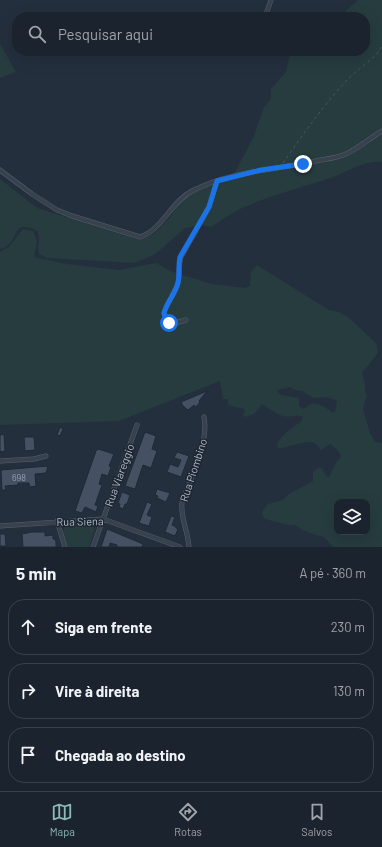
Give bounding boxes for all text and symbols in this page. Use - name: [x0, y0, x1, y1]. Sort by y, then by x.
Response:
- search box: [12, 12, 370, 56]
- icon: search: [26, 23, 48, 45]
- text: Pesquisar aqui: [58, 25, 153, 43]
- route end: [294, 155, 312, 173]
- route start: [160, 314, 178, 332]
- street label: Rua Piombino: [177, 437, 209, 503]
- street label: Rua Viareggio: [102, 442, 136, 508]
- house number: 698: [12, 472, 26, 483]
- map controls: [334, 499, 370, 535]
- button: layers: [334, 499, 370, 535]
- street label: Rua Siena: [56, 514, 104, 528]
- text: 5 min: [16, 563, 56, 583]
- text: A pé · 360 m: [299, 565, 366, 581]
- icon: ahead: [17, 616, 39, 638]
- text: Siga em frente: [55, 618, 152, 636]
- text: 230 m: [331, 619, 365, 635]
- icon: right: [17, 680, 39, 702]
- text: Vire à direita: [55, 682, 139, 700]
- text: 130 m: [333, 683, 365, 699]
- icon: arrive: [17, 744, 39, 766]
- text: Chegada ao destino: [55, 746, 186, 764]
- tab: Mapa: [50, 801, 75, 838]
- tab: Rotas: [174, 801, 202, 838]
- tab: Salvos: [301, 801, 332, 838]

